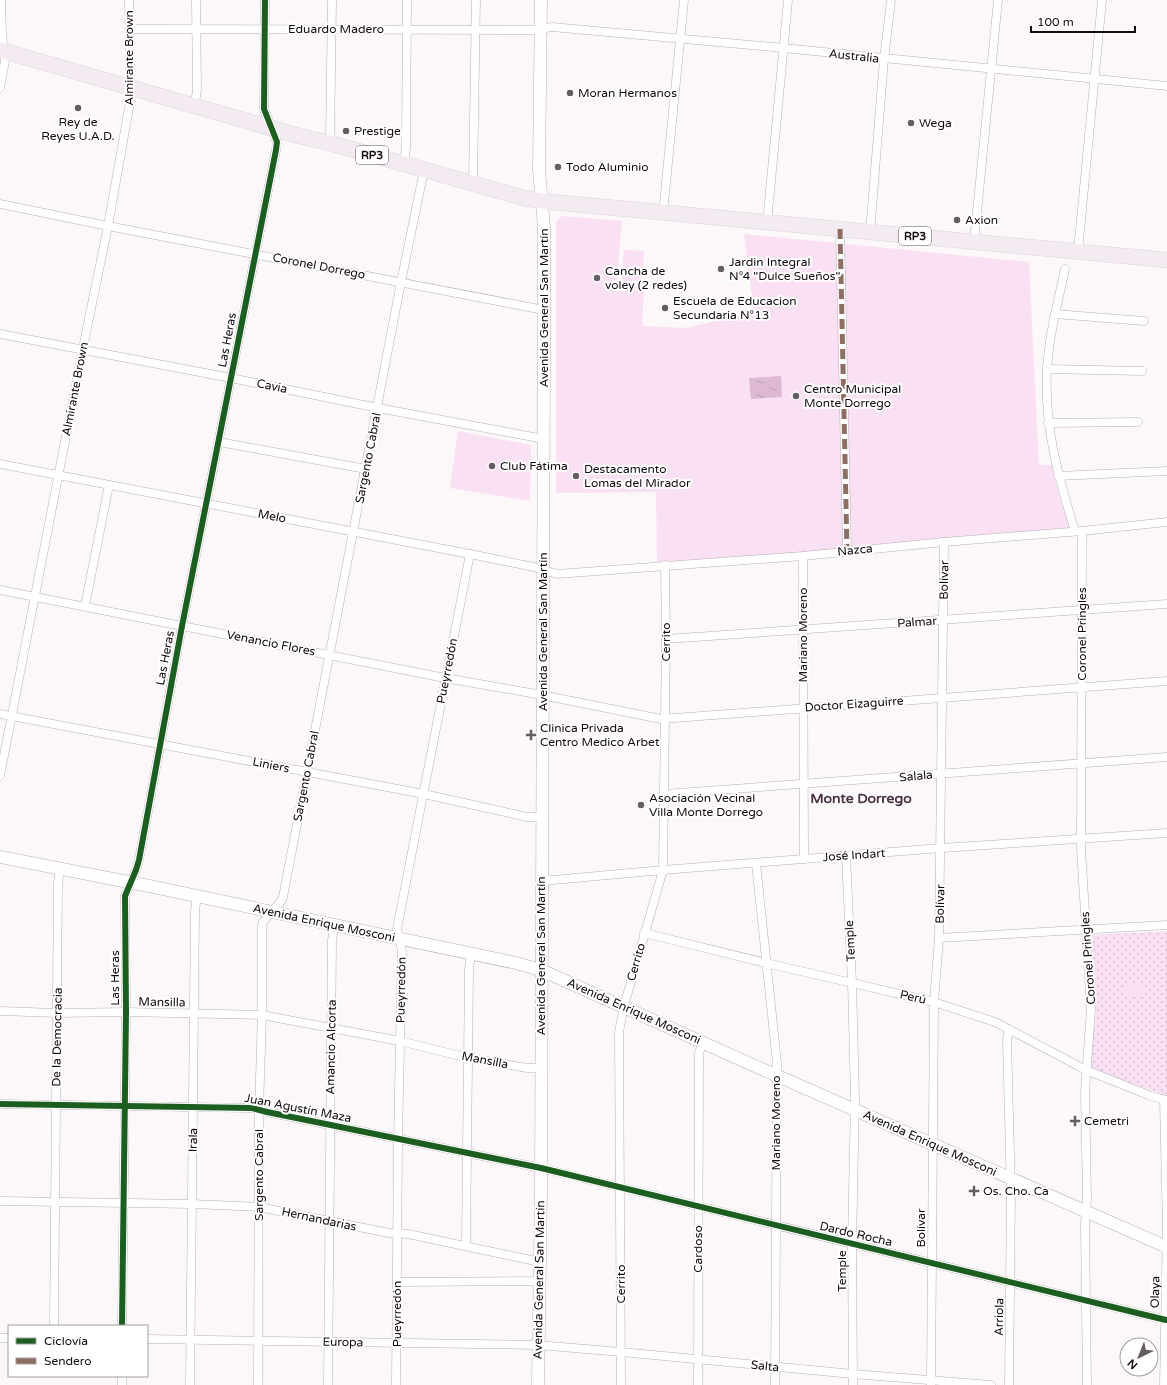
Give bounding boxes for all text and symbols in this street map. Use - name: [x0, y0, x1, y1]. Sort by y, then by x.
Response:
- scale bar: [1031, 8, 1135, 34]
- street label: Almirante Brown: [122, 10, 136, 106]
- text: 100 m: [1037, 15, 1074, 29]
- street label: Eduardo Madero: [288, 22, 384, 36]
- street label: Australia: [828, 46, 880, 66]
- place label: Moran Hermanos: [578, 86, 677, 100]
- marker: Moran Hermanos: [565, 88, 575, 98]
- marker: Rey de Reyes U.A.D.: [73, 103, 83, 113]
- place label: Rey de Reyes U.A.D.: [41, 115, 115, 143]
- place label: Wega: [919, 116, 952, 130]
- marker: Wega: [906, 118, 916, 128]
- place label: Prestige: [354, 124, 401, 138]
- marker: Prestige: [341, 126, 351, 136]
- road number: RP3: [356, 146, 388, 164]
- place label: Todo Aluminio: [566, 160, 649, 174]
- marker: Todo Aluminio: [553, 162, 563, 172]
- place label: Axion: [965, 213, 998, 227]
- marker: Axion: [952, 215, 962, 225]
- road number: RP3: [899, 227, 931, 245]
- street label: Avenida General San Martín: [537, 228, 551, 388]
- street label: Coronel Dorrego: [271, 250, 367, 282]
- place label: Jardin Integral N°4 "Dulce Sueños": [729, 255, 841, 283]
- place label: Cancha de voley (2 redes): [605, 264, 687, 292]
- marker: Jardin Integral N°4 "Dulce Sueños": [716, 264, 726, 274]
- marker: Cancha de voley (2 redes): [592, 273, 602, 283]
- place label: Escuela de Educacion Secundaria N°13: [673, 294, 797, 322]
- marker: Escuela de Educacion Secundaria N°13: [660, 303, 670, 313]
- street label: Las Heras: [215, 311, 239, 368]
- street label: Almirante Brown: [59, 341, 91, 437]
- street label: Cavia: [255, 376, 289, 396]
- place label: Centro Municipal Monte Dorrego: [804, 382, 901, 410]
- marker: Centro Municipal Monte Dorrego: [791, 391, 801, 401]
- street label: Sargento Cabral: [352, 412, 384, 504]
- place label: Club Fátima: [500, 459, 568, 473]
- marker: Club Fátima: [487, 461, 497, 471]
- place label: Destacamento Lomas del Mirador: [584, 462, 691, 490]
- marker: Destacamento Lomas del Mirador: [571, 471, 581, 481]
- street label: Melo: [257, 506, 287, 526]
- street label: Nazca: [837, 541, 873, 559]
- street label: Avenida General San Martín: [536, 552, 550, 712]
- street label: Bolívar: [937, 560, 951, 600]
- street label: Coronel Pringles: [1075, 587, 1089, 681]
- street label: Mariano Moreno: [796, 588, 810, 682]
- street label: Palmar: [897, 614, 938, 630]
- street label: Cerrito: [659, 623, 673, 661]
- street label: Venancio Flores: [225, 628, 317, 659]
- street label: Las Heras: [153, 629, 177, 686]
- street label: Pueyrredón: [434, 637, 460, 705]
- street label: Doctor Eizaguirre: [804, 694, 904, 714]
- place label: Clinica Privada Centro Medico Arbet: [540, 721, 660, 749]
- marker: Clinica Privada Centro Medico Arbet: [525, 729, 537, 741]
- street label: Sargento Cabral: [290, 730, 322, 822]
- street label: Liniers: [251, 755, 291, 775]
- street label: Salala: [899, 768, 933, 784]
- district label: Monte Dorrego: [810, 790, 912, 807]
- place label: Asociación Vecinal Villa Monte Dorrego: [649, 791, 763, 819]
- marker: Asociación Vecinal Villa Monte Dorrego: [636, 800, 646, 810]
- street label: José Indart: [822, 846, 886, 864]
- street label: Avenida General San Martín: [534, 876, 548, 1036]
- street label: Bolívar: [933, 884, 947, 924]
- street label: Avenida Enrique Mosconi: [252, 901, 396, 945]
- street label: Coronel Pringles: [1078, 911, 1098, 1005]
- street label: Temple: [842, 920, 858, 962]
- street label: Cerrito: [624, 941, 648, 983]
- street label: Las Heras: [108, 950, 122, 1006]
- street label: Pueyrredón: [393, 957, 409, 1023]
- street label: Avenida Enrique Mosconi: [565, 975, 703, 1047]
- street label: De la Democracia: [49, 987, 65, 1087]
- street label: Perú: [898, 987, 928, 1007]
- street label: Mansilla: [138, 995, 186, 1009]
- street label: Amancio Alcorta: [323, 999, 339, 1095]
- street label: Mansilla: [461, 1049, 509, 1071]
- street label: Mariano Moreno: [769, 1076, 783, 1170]
- street label: Juan Agustín Maza: [243, 1091, 353, 1125]
- street label: Avenida Enrique Mosconi: [861, 1107, 999, 1179]
- place label: Cemetri: [1084, 1114, 1129, 1128]
- marker: Cemetri: [1069, 1115, 1081, 1127]
- street label: Irala: [186, 1128, 200, 1152]
- street label: Sargento Cabral: [252, 1129, 266, 1221]
- place label: Os. Cho. Ca: [983, 1184, 1049, 1198]
- marker: Os. Cho. Ca: [968, 1185, 980, 1197]
- street label: Avenida General San Martín: [531, 1200, 547, 1360]
- street label: Hernandarias: [280, 1204, 358, 1234]
- street label: Bolívar: [914, 1208, 928, 1248]
- street label: Dardo Rocha: [818, 1219, 894, 1249]
- street label: Cardoso: [691, 1225, 705, 1273]
- street label: Temple: [835, 1250, 849, 1292]
- street label: Cerrito: [614, 1265, 628, 1303]
- street label: Olaya: [1148, 1276, 1162, 1308]
- street label: Pueyrredón: [390, 1281, 404, 1347]
- street label: Arriola: [992, 1298, 1006, 1336]
- legend: [8, 1325, 148, 1377]
- text: Ciclovía: [44, 1334, 88, 1348]
- street label: Europa: [322, 1335, 364, 1349]
- north arrow: [1119, 1337, 1159, 1377]
- text: Sendero: [44, 1354, 92, 1368]
- text: N: [1125, 1356, 1140, 1372]
- street label: Salta: [750, 1358, 780, 1374]

